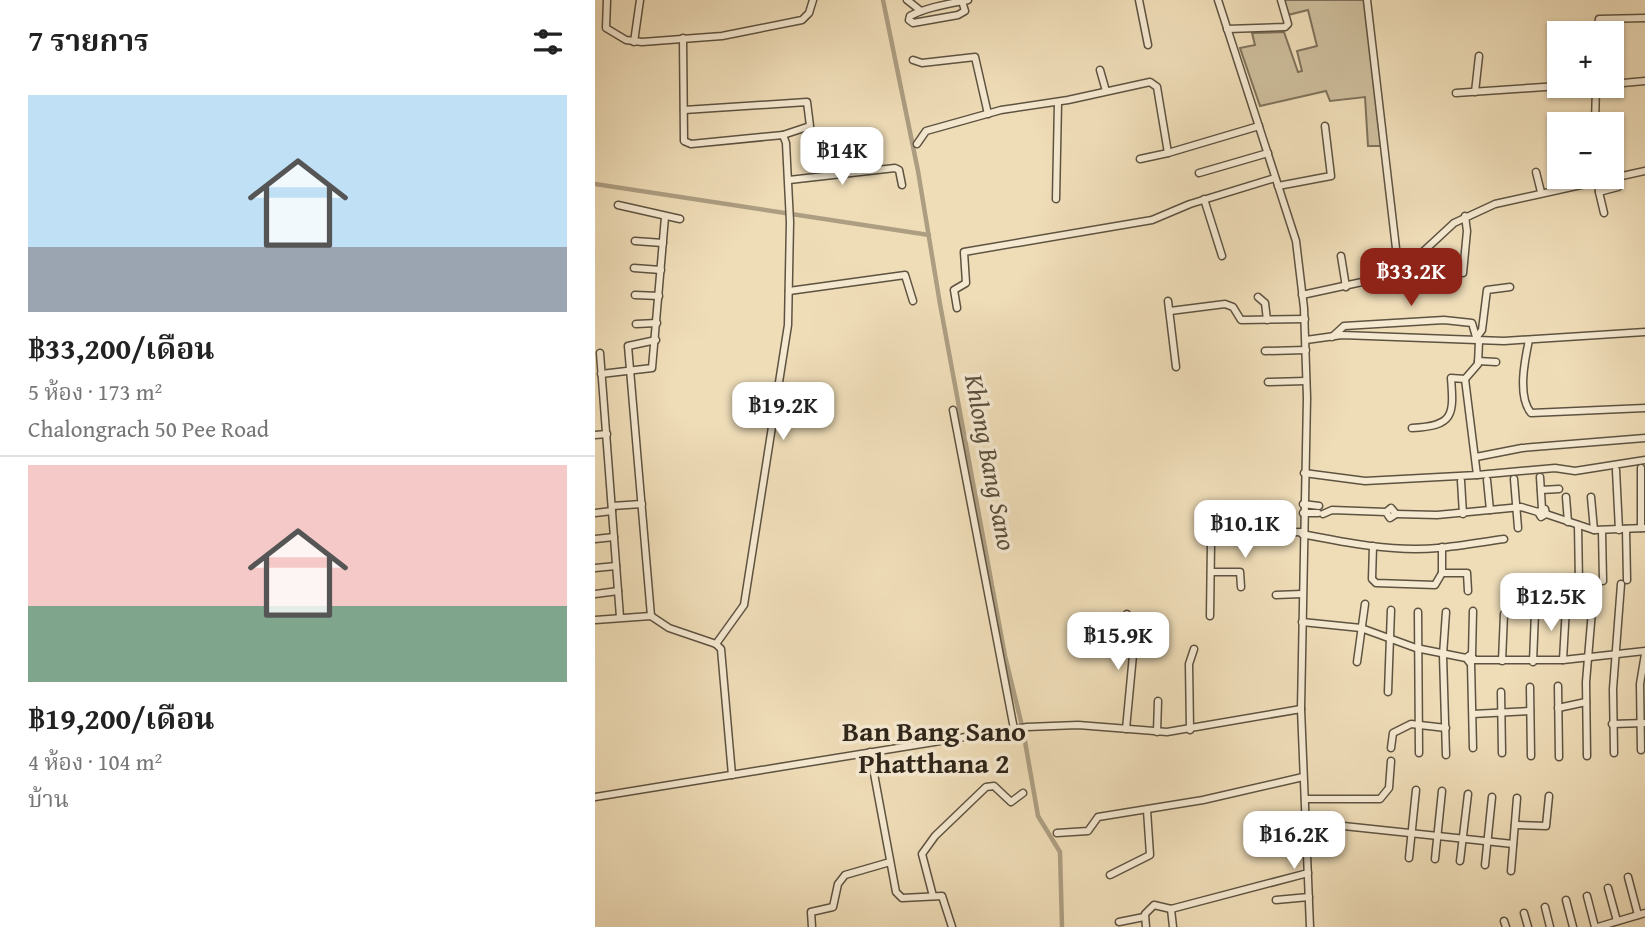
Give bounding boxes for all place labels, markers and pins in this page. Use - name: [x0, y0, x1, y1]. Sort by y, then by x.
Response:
- pin: ฿14K: [801, 128, 883, 187]
- pin: ฿33.2K: [1354, 248, 1468, 308]
- pin: ฿19.2K: [726, 382, 840, 442]
- pin: ฿10.1K: [1188, 500, 1302, 560]
- pin: ฿12.5K: [1494, 574, 1608, 633]
- pin: ฿15.9K: [1061, 612, 1175, 672]
- pin: ฿16.2K: [1237, 812, 1351, 871]

